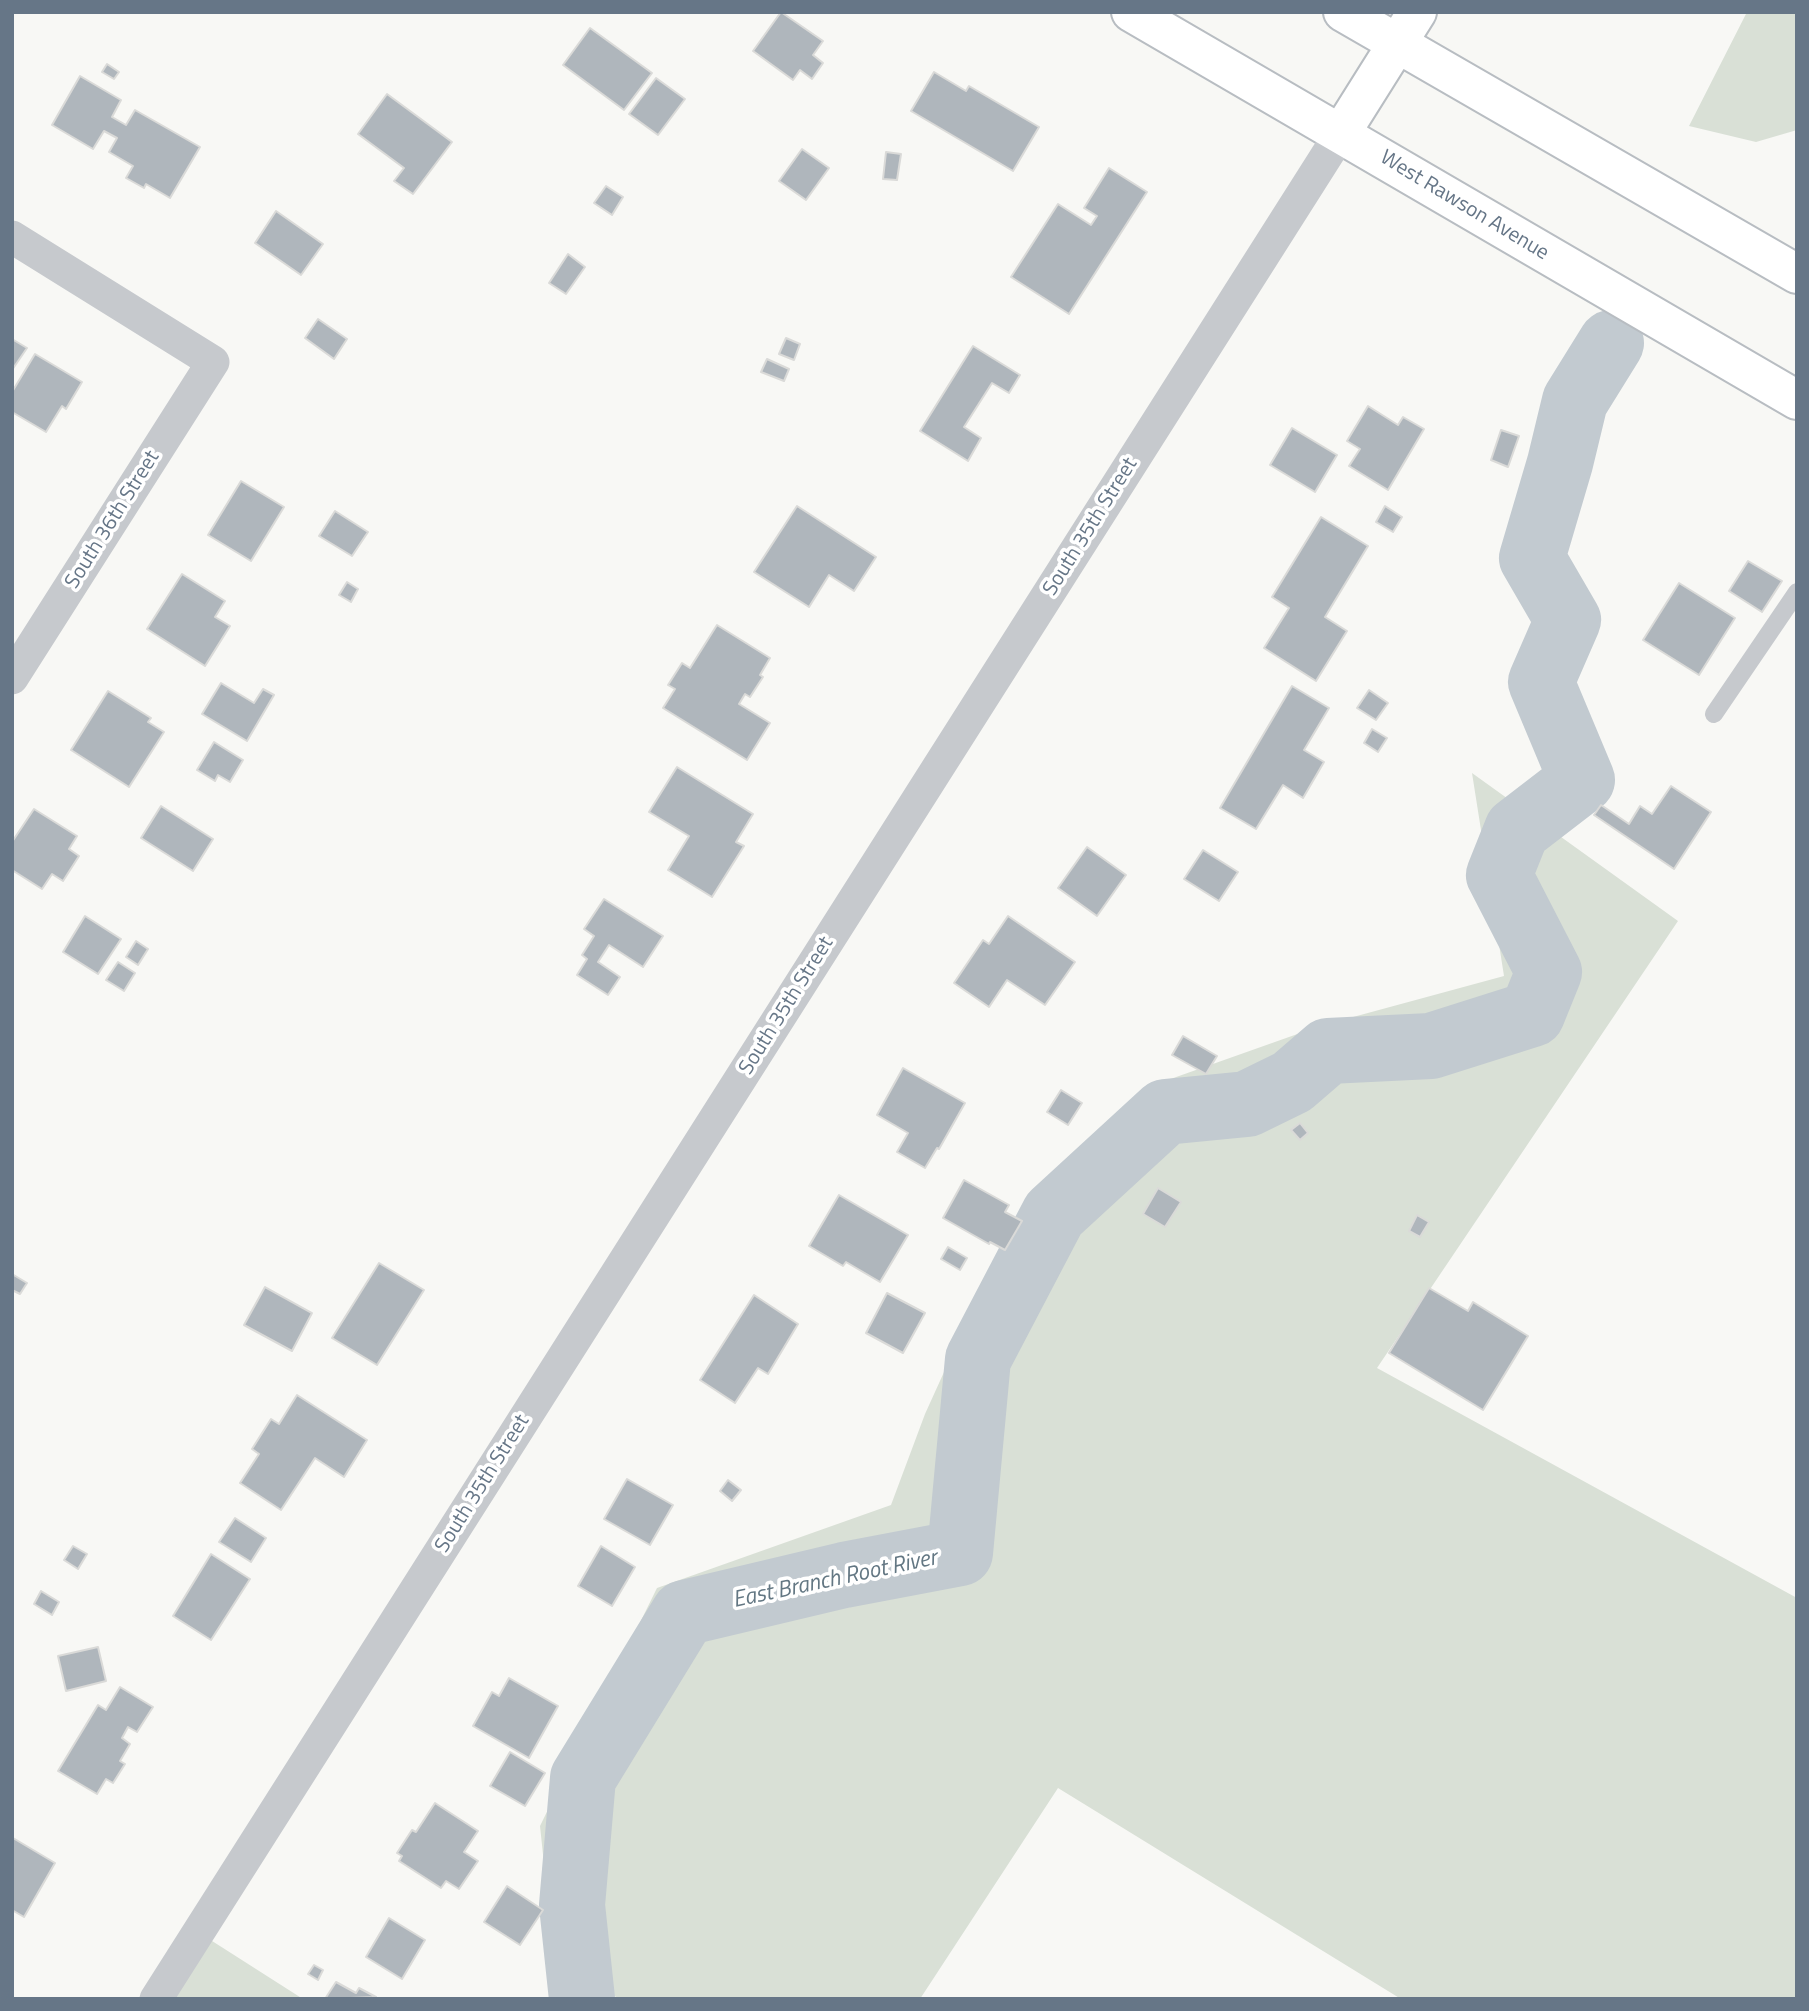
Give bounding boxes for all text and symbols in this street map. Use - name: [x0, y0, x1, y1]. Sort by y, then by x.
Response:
- street label: West Rawson Avenue: [1375, 146, 1553, 266]
- street label: South 36th Street: [61, 446, 165, 594]
- street label: South 35th Street: [1039, 453, 1143, 601]
- street label: South 35th Street: [735, 932, 839, 1080]
- street label: South 35th Street: [431, 1410, 535, 1558]
- water label: East Branch Root River: [731, 1545, 939, 1615]

